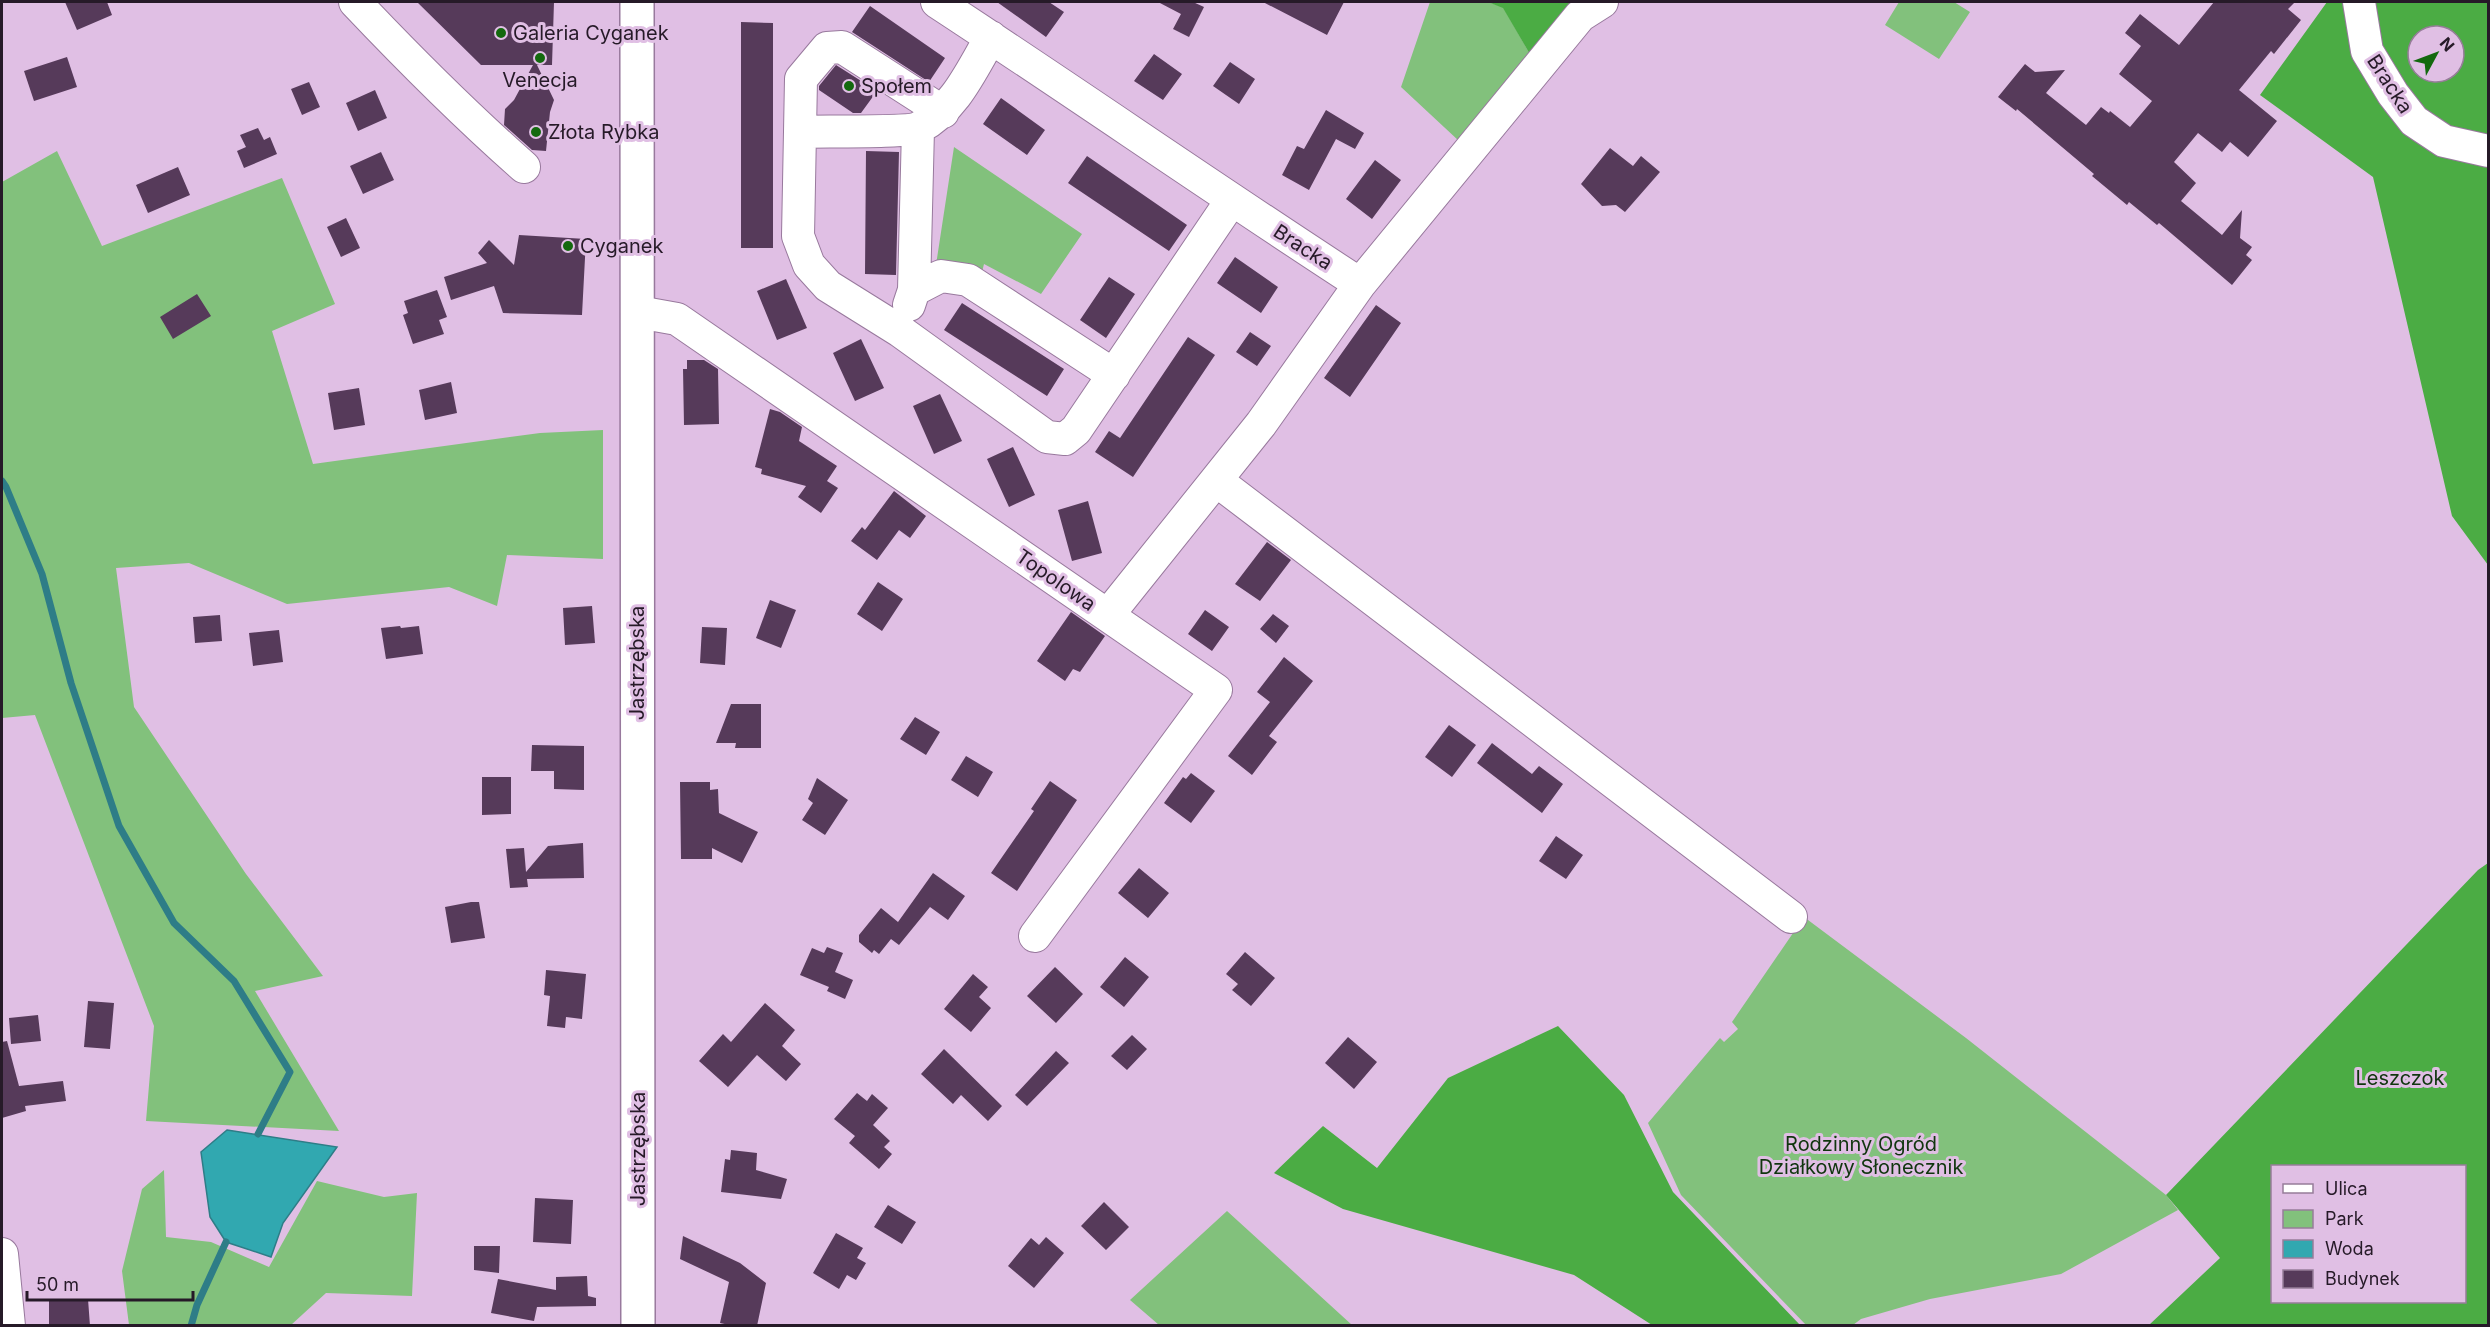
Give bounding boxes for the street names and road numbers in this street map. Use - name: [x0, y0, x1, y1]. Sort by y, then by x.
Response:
- street label: Bracka: [2362, 50, 2418, 118]
- street label: Bracka: [1269, 219, 1337, 275]
- street label: Topolowa: [1012, 544, 1100, 616]
- street label: Jastrzębska: [625, 606, 649, 720]
- street label: Jastrzębska: [626, 1092, 650, 1206]

